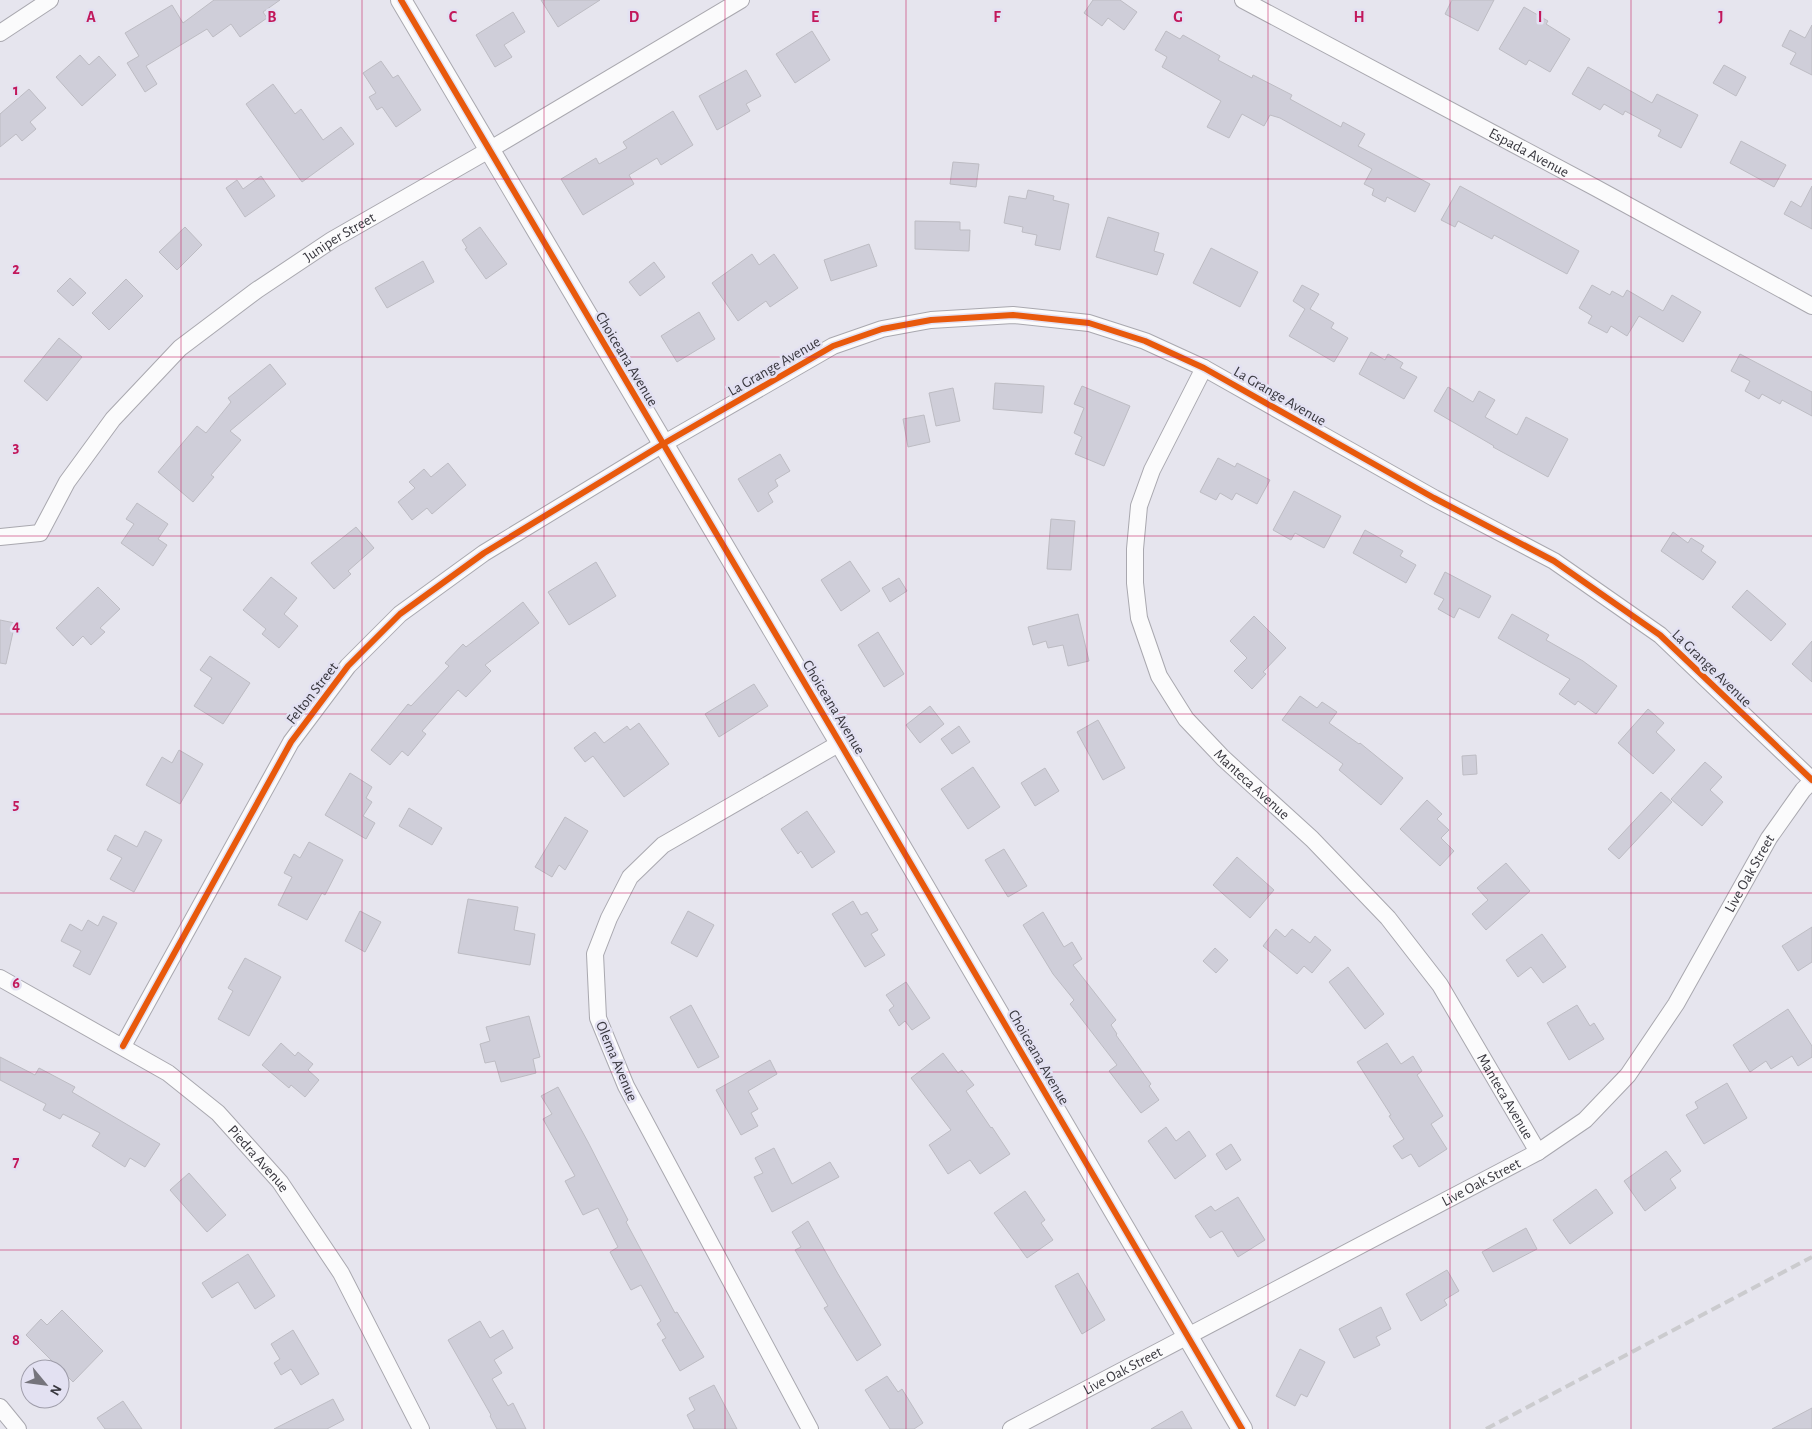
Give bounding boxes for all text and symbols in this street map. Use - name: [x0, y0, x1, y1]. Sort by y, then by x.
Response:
- text: A: [86, 9, 96, 25]
- text: B: [267, 9, 277, 25]
- text: C: [449, 9, 458, 25]
- text: D: [629, 9, 640, 25]
- text: E: [811, 9, 819, 25]
- text: F: [993, 9, 1001, 25]
- text: G: [1173, 9, 1183, 25]
- text: H: [1353, 9, 1365, 25]
- text: I: [1538, 9, 1542, 25]
- text: J: [1718, 9, 1724, 25]
- text: 1: [13, 82, 19, 98]
- street label: Espada Avenue: [1486, 125, 1571, 180]
- street label: Juniper Street: [301, 210, 378, 265]
- text: 2: [12, 261, 20, 277]
- street label: Choiceana Avenue: [593, 310, 661, 409]
- street label: La Grange Avenue: [725, 334, 823, 399]
- street label: La Grange Avenue: [1231, 364, 1329, 429]
- text: 3: [13, 439, 20, 455]
- text: 4: [12, 618, 20, 634]
- street label: La Grange Avenue: [1669, 627, 1754, 710]
- street label: Choiceana Avenue: [800, 658, 868, 757]
- street label: Felton Street: [284, 659, 341, 727]
- street label: Manteca Avenue: [1211, 746, 1292, 823]
- text: 5: [13, 796, 20, 812]
- street label: Live Oak Street: [1722, 831, 1777, 915]
- text: 6: [12, 975, 20, 991]
- street label: Choiceana Avenue: [1005, 1007, 1072, 1107]
- street label: Olema Avenue: [593, 1019, 640, 1103]
- street label: Manteca Avenue: [1474, 1051, 1536, 1142]
- street label: Piedra Avenue: [225, 1122, 292, 1195]
- text: 7: [13, 1154, 20, 1170]
- street label: Live Oak Street: [1439, 1156, 1523, 1209]
- text: 8: [12, 1332, 20, 1348]
- street label: Live Oak Street: [1081, 1344, 1165, 1398]
- north arrow: [20, 1359, 70, 1409]
- text: N: [47, 1382, 64, 1397]

